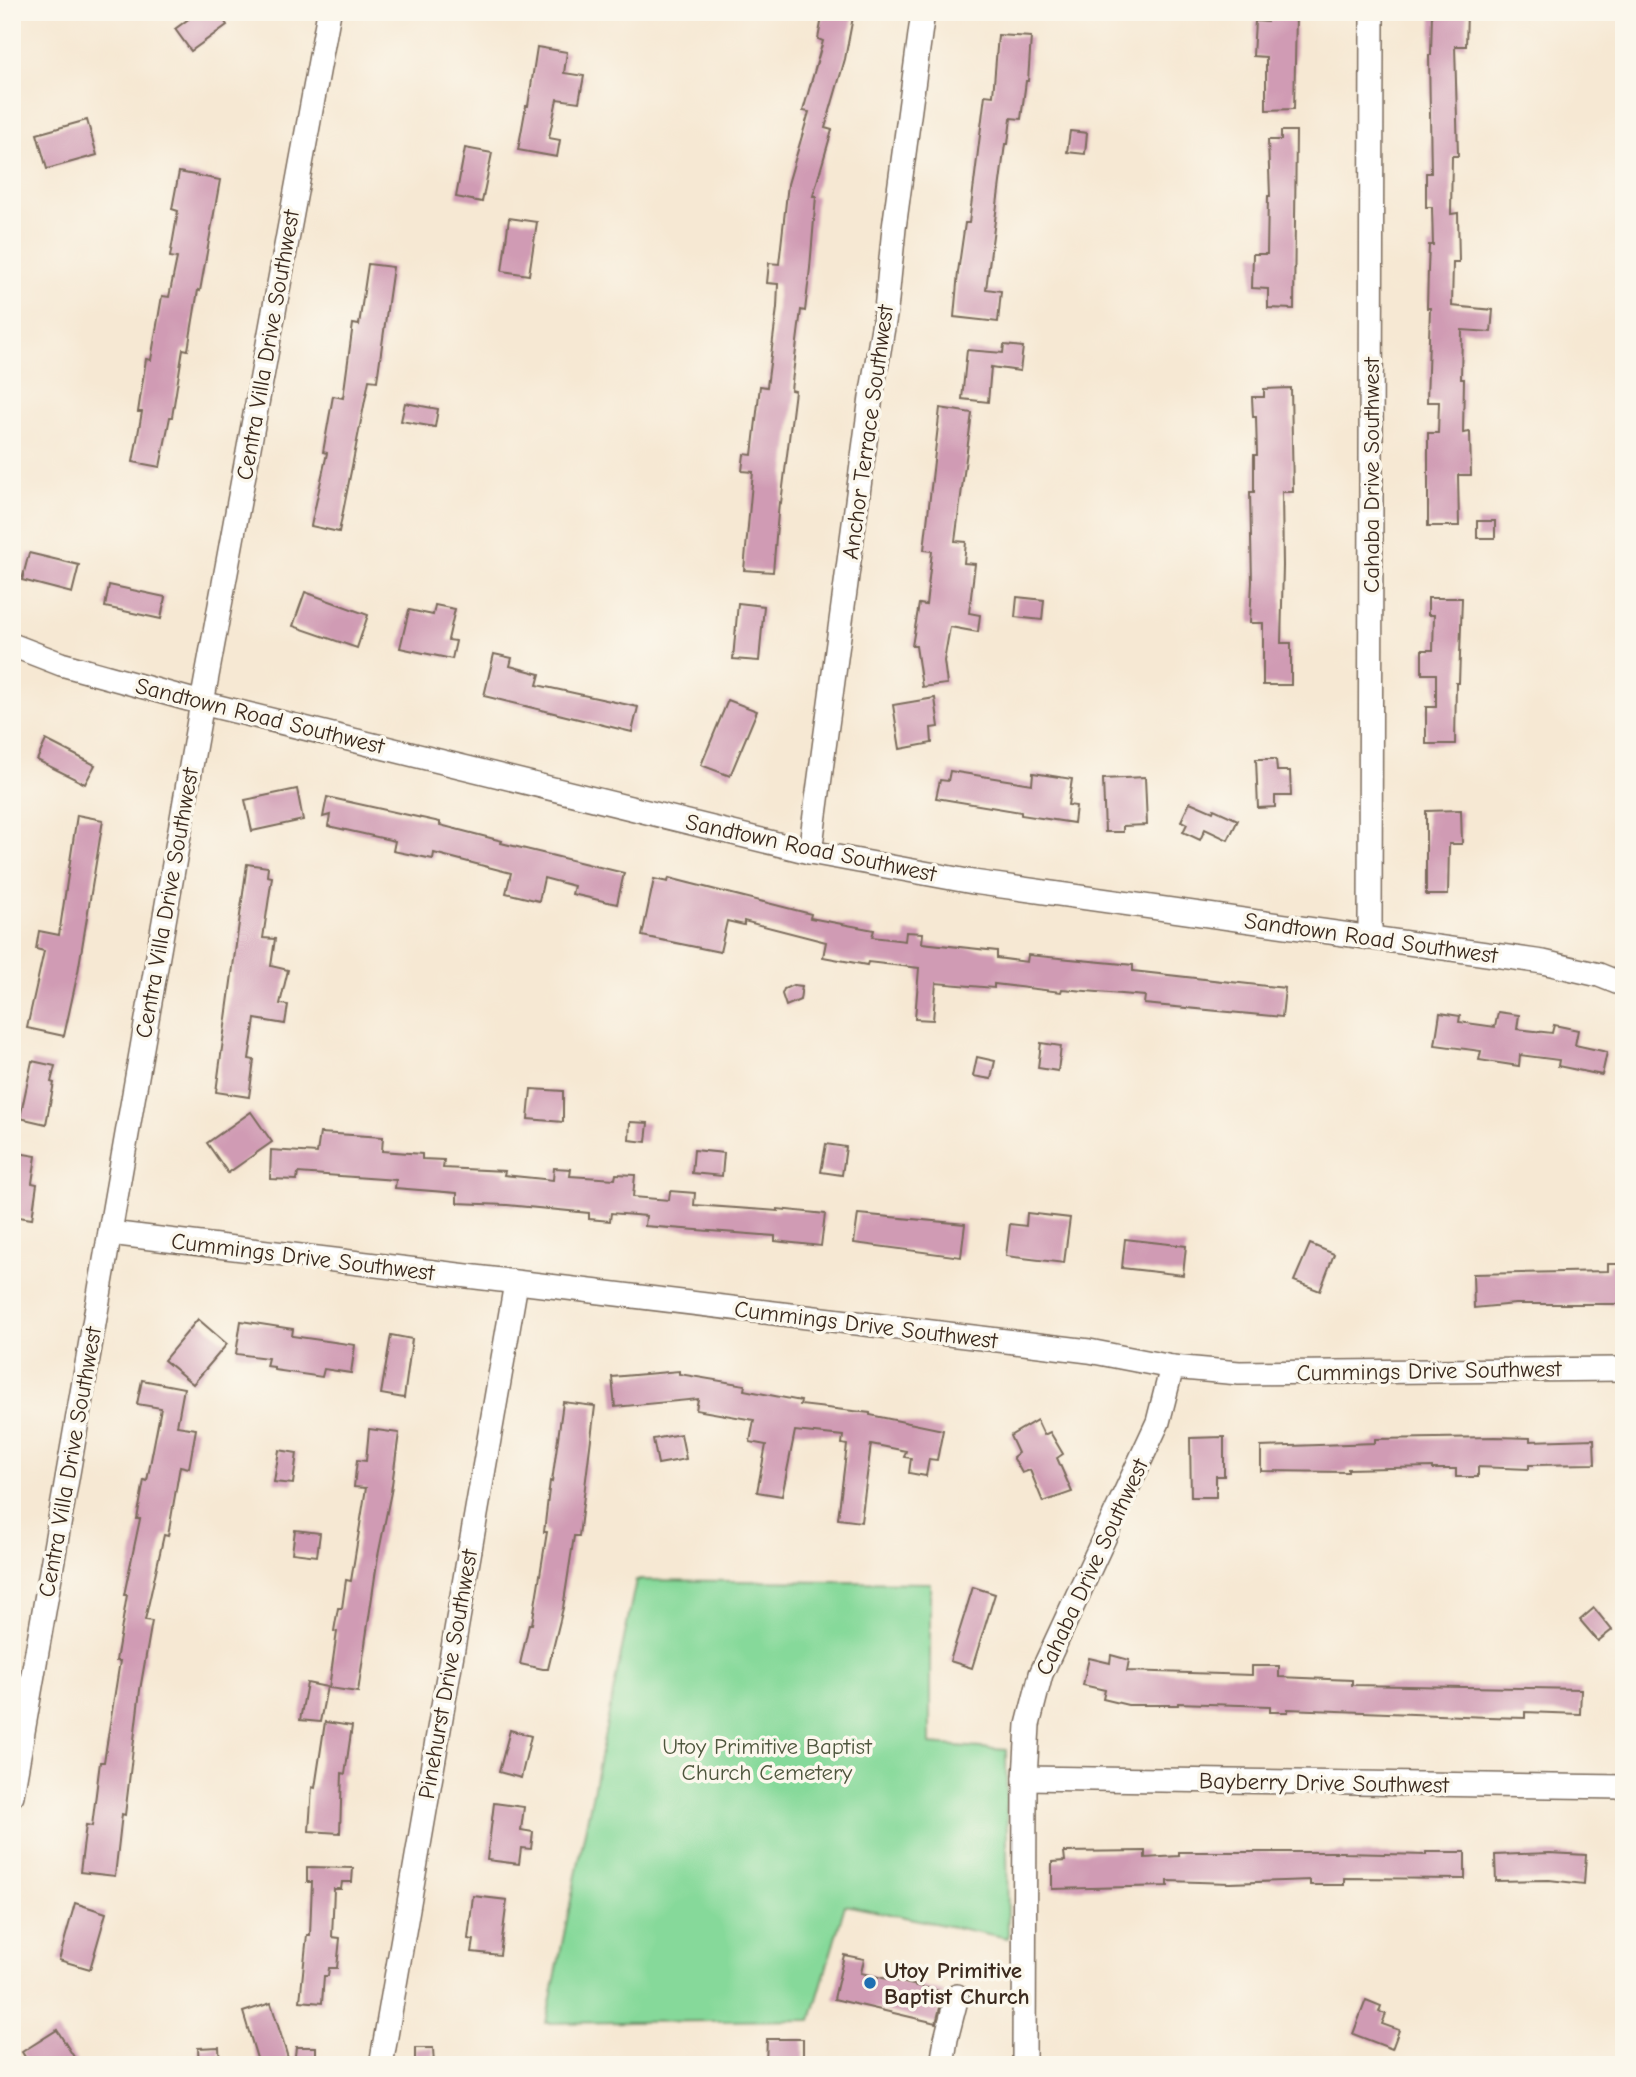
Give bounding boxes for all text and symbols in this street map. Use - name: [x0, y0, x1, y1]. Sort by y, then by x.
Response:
- street label: Centra Villa Drive Southwest: [231, 206, 305, 482]
- street label: Anchor Terrace Southwest: [837, 302, 899, 561]
- street label: Cahaba Drive Southwest: [1358, 356, 1385, 593]
- street label: Sandtown Road Southwest: [133, 672, 389, 760]
- street label: Centra Villa Drive Southwest: [130, 764, 204, 1040]
- street label: Sandtown Road Southwest: [683, 808, 940, 888]
- street label: Sandtown Road Southwest: [1243, 907, 1501, 969]
- street label: Cummings Drive Southwest: [170, 1227, 438, 1287]
- street label: Cummings Drive Southwest: [733, 1295, 1001, 1355]
- street label: Centra Villa Drive Southwest: [33, 1323, 107, 1599]
- street label: Cummings Drive Southwest: [1296, 1355, 1563, 1387]
- street label: Cahaba Drive Southwest: [1030, 1453, 1155, 1680]
- street label: Pinehurst Drive Southwest: [413, 1546, 484, 1801]
- park label: Utoy Primitive Baptist Church Cemetery: [662, 1733, 873, 1786]
- street label: Bayberry Drive Southwest: [1199, 1767, 1451, 1799]
- place label: Utoy Primitive Baptist Church: [884, 1957, 1030, 2010]
- marker: Utoy Primitive Baptist Church: [862, 1975, 878, 1991]

